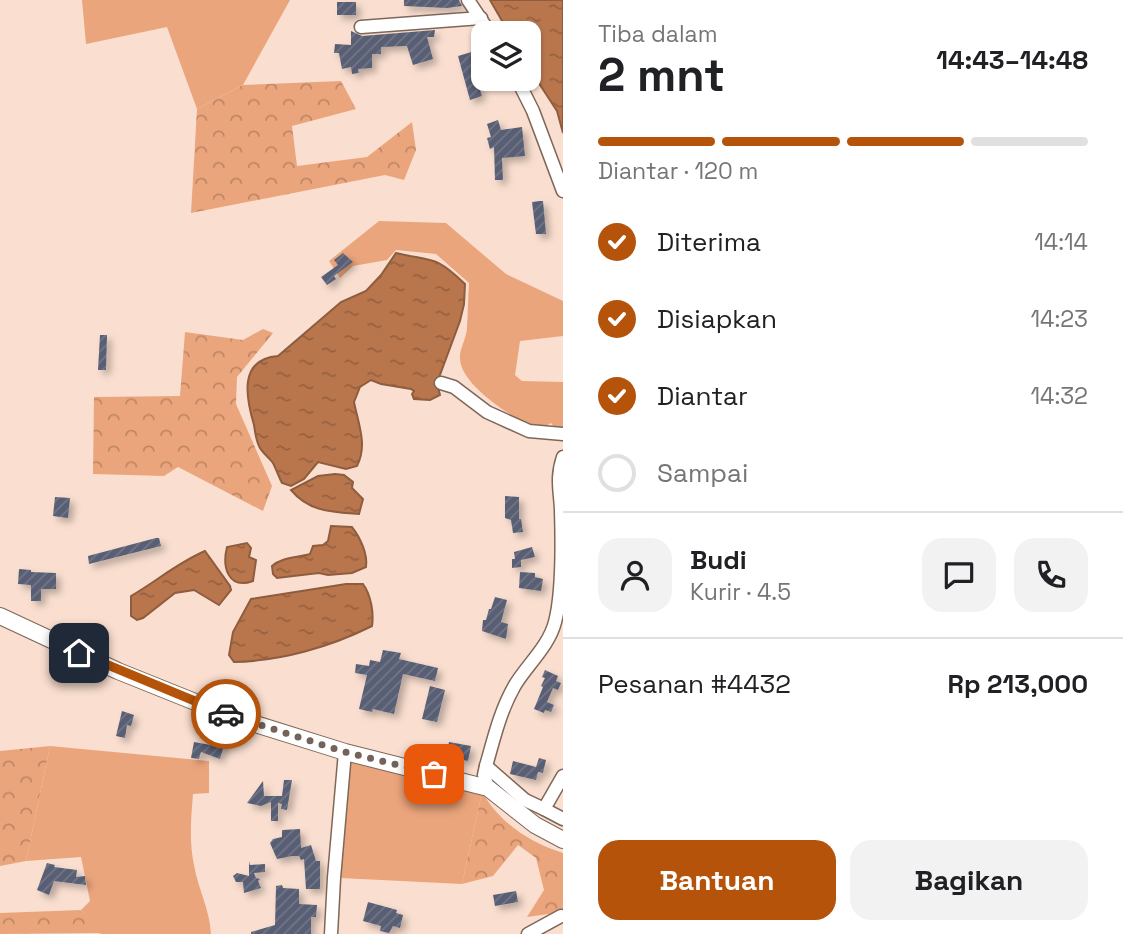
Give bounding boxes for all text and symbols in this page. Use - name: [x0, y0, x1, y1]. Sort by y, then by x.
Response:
- text: Tiba dalam: [598, 19, 718, 49]
- map controls: [471, 21, 541, 91]
- button: layers: [471, 21, 541, 91]
- text: 14:43–14:48: [936, 43, 1088, 77]
- text: 2 mnt: [598, 46, 725, 104]
- text: Diantar · 120 m: [598, 156, 758, 186]
- icon: check: [598, 223, 636, 261]
- text: Diterima: [657, 225, 761, 259]
- text: 14:14: [1034, 227, 1088, 257]
- icon: check: [598, 300, 636, 338]
- text: Disiapkan: [657, 302, 777, 336]
- text: 14:23: [1031, 304, 1088, 334]
- icon: check: [598, 377, 636, 415]
- text: Diantar: [657, 379, 748, 413]
- text: 14:32: [1030, 381, 1088, 411]
- text: Sampai: [657, 456, 748, 490]
- button: person: [598, 538, 672, 612]
- button: chat: [922, 538, 996, 612]
- button: phone: [1014, 538, 1088, 612]
- text: Budi: [690, 543, 747, 577]
- text: Kurir · 4.5: [690, 577, 791, 607]
- pin: [49, 623, 109, 683]
- icon: home: [60, 634, 98, 672]
- text: Pesanan #4432: [598, 667, 791, 701]
- text: Rp 213,000: [947, 667, 1088, 701]
- courier: [191, 679, 261, 749]
- icon: car: [207, 695, 245, 733]
- pin: [404, 744, 464, 804]
- icon: bag: [415, 755, 453, 793]
- button: Bantuan: [598, 840, 836, 920]
- button: Bagikan: [850, 840, 1088, 920]

